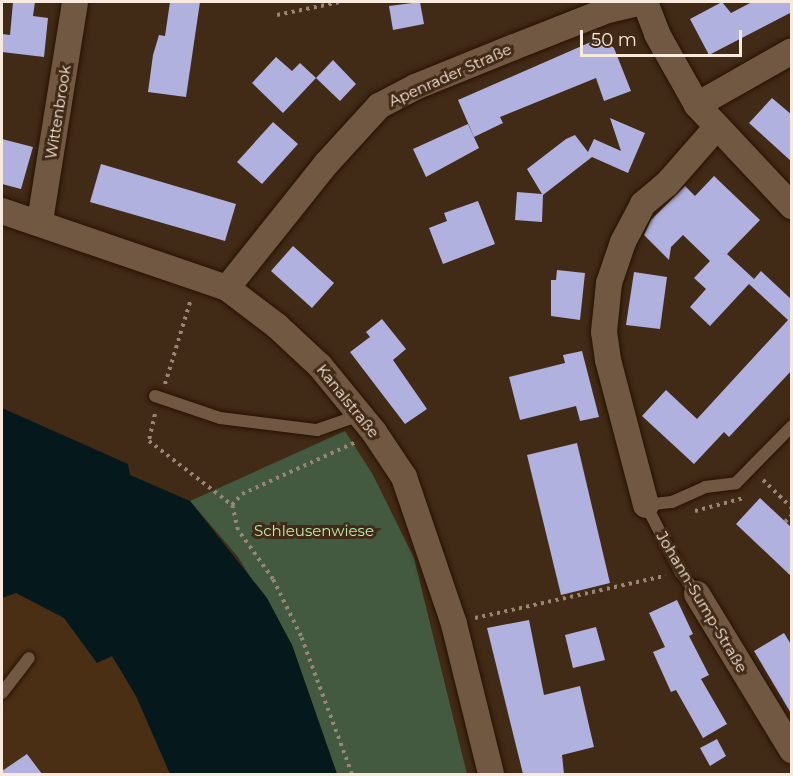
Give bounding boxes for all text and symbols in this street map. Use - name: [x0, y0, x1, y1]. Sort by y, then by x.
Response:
- scale bar: [583, 18, 745, 56]
- text: 50 m: [591, 29, 637, 51]
- street label: Apenrader Straße: [386, 40, 514, 110]
- street label: Wittenbrook: [42, 64, 74, 160]
- street label: Kanalstraße: [313, 361, 383, 441]
- park label: Schleusenwiese: [254, 522, 374, 540]
- street label: Johann-Sump-Straße: [653, 528, 751, 676]

